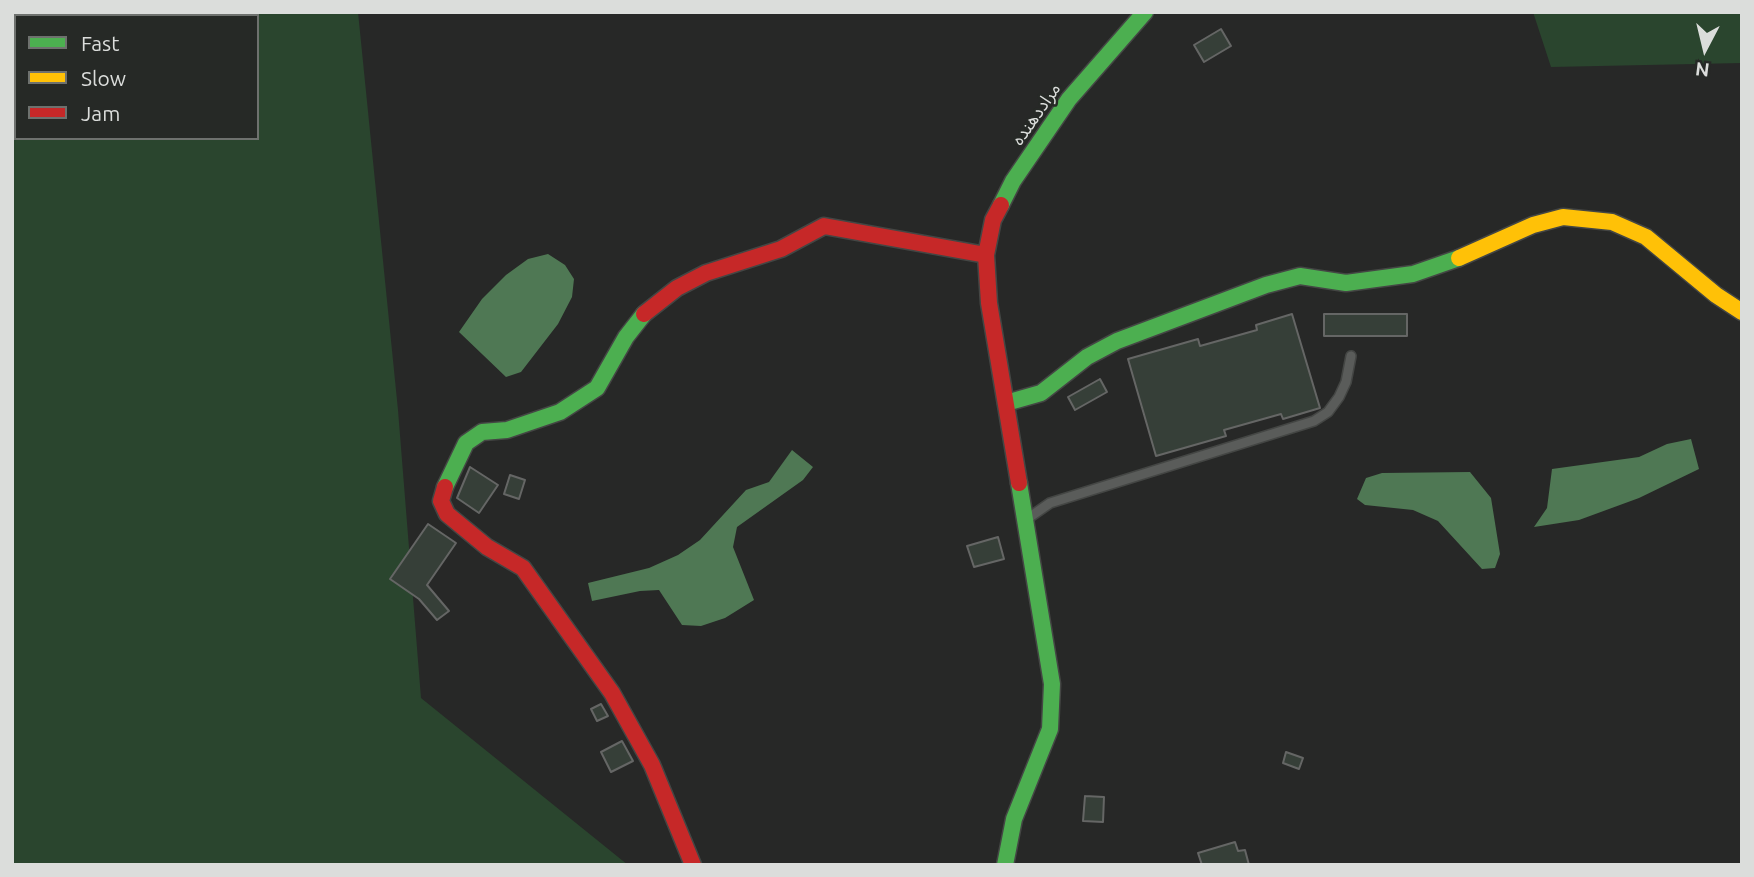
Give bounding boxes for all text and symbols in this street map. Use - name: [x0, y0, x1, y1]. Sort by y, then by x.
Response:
- legend: [14, 14, 259, 140]
- north arrow: [1670, 14, 1740, 84]
- text: Fast: [81, 31, 119, 55]
- text: N: [1694, 58, 1711, 82]
- text: Slow: [81, 66, 126, 90]
- street label: مراددهنده: [1007, 79, 1065, 149]
- text: Jam: [81, 101, 120, 125]

